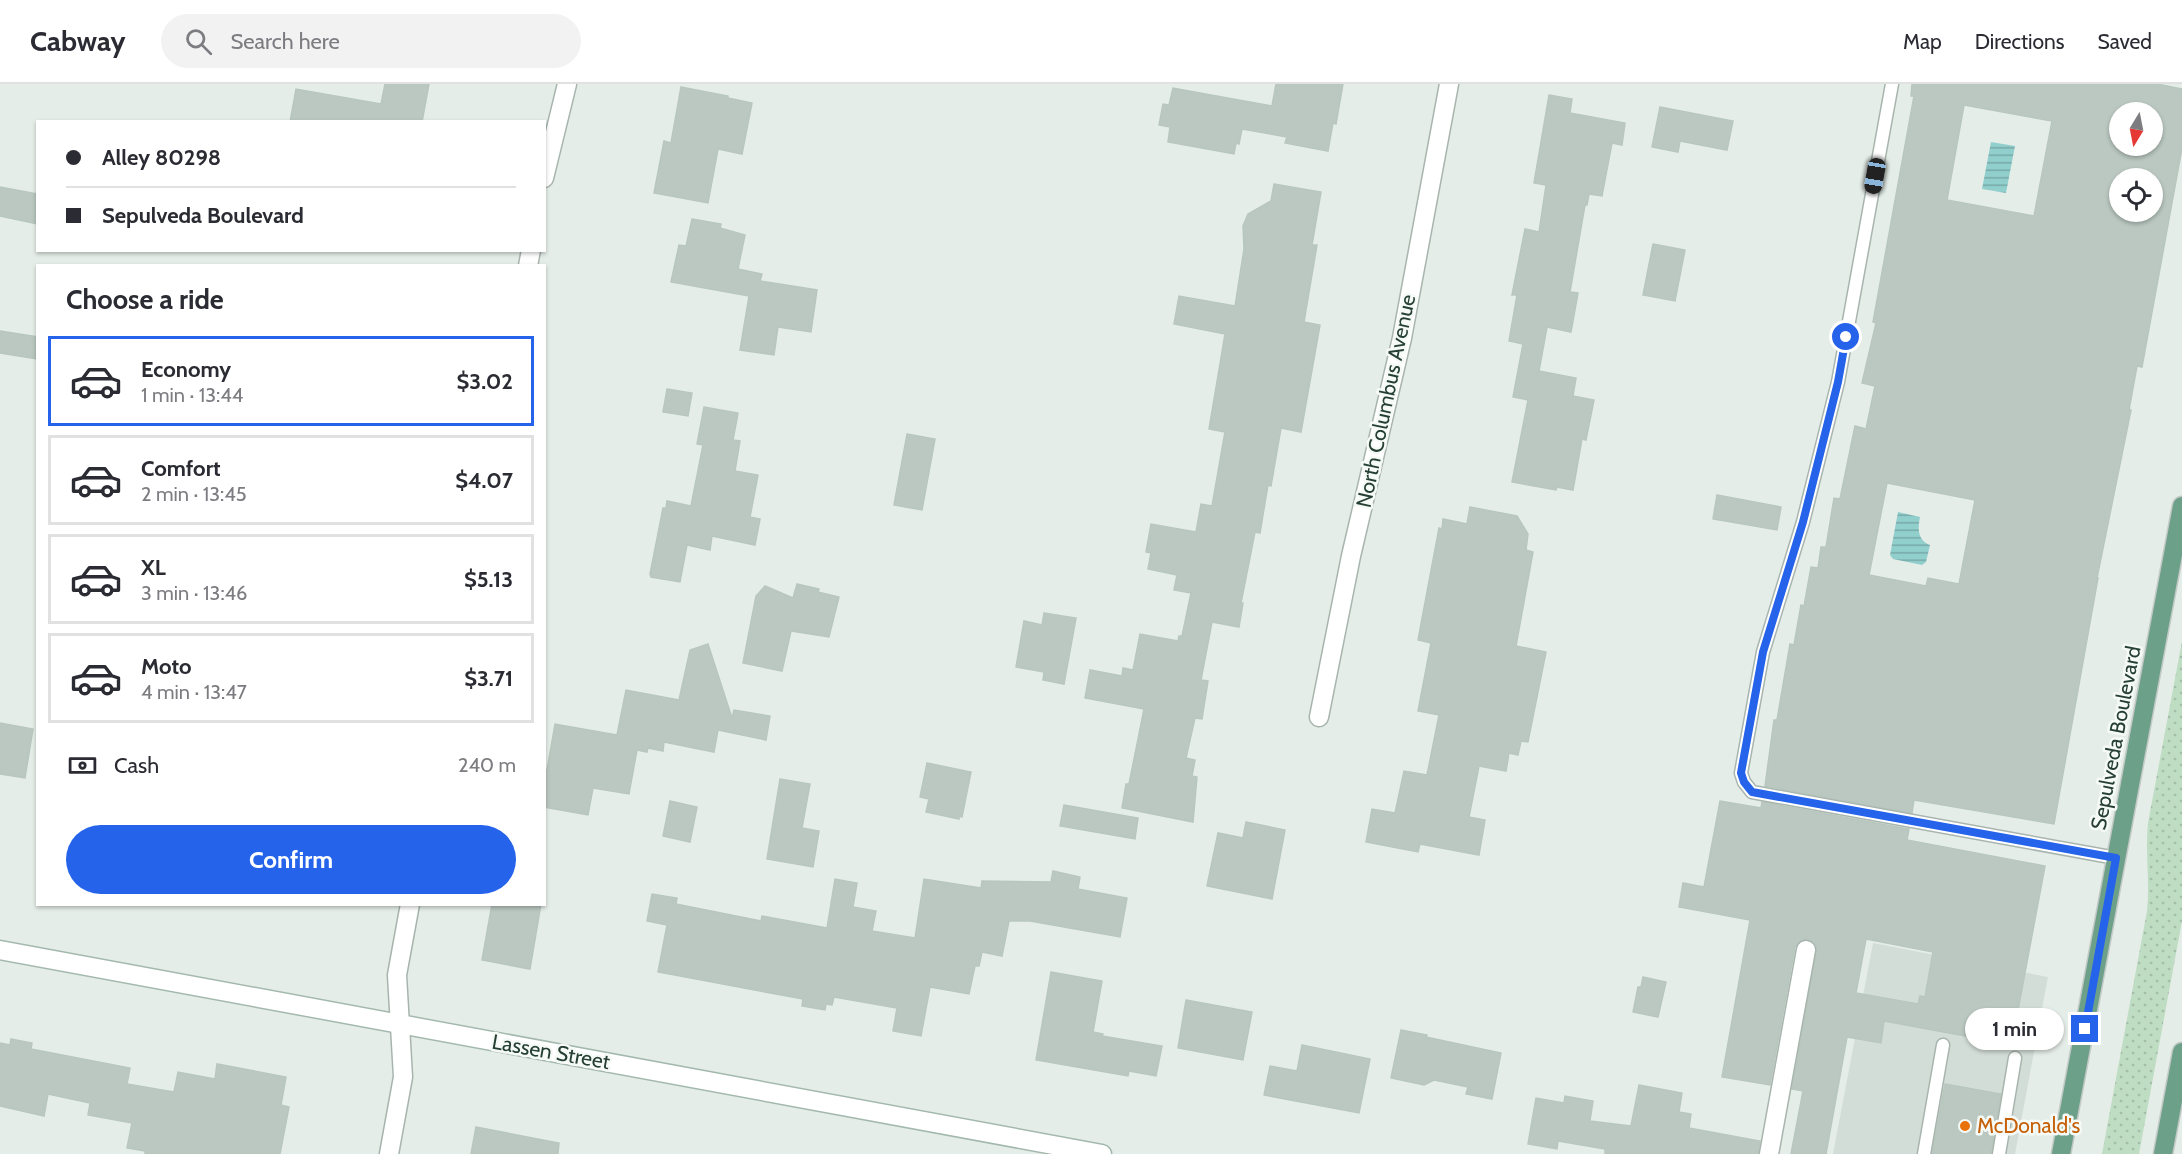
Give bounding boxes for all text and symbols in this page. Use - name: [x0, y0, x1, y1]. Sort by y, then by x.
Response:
- search box: [161, 14, 581, 68]
- text: Cabway: [30, 24, 125, 58]
- icon: search: [182, 25, 215, 58]
- text: Search here: [230, 28, 340, 55]
- text: Map: [1903, 29, 1942, 54]
- text: Directions: [1975, 29, 2064, 54]
- text: Saved: [2097, 29, 2152, 54]
- north arrow: [2109, 102, 2163, 156]
- map controls: [2109, 102, 2163, 222]
- text: Alley 80298: [102, 144, 221, 171]
- car: [1863, 157, 1887, 195]
- button: locate: [2109, 168, 2163, 222]
- text: Sepulveda Boulevard: [102, 202, 304, 229]
- text: Choose a ride: [66, 283, 224, 316]
- street label: North Columbus Avenue: [1351, 292, 1420, 510]
- route start: [1832, 323, 1859, 350]
- icon: car: [69, 354, 123, 408]
- text: Economy: [141, 356, 231, 383]
- text: $3.02: [457, 368, 513, 395]
- text: 1 min · 13:44: [141, 383, 243, 407]
- icon: car: [69, 453, 123, 507]
- text: Comfort: [141, 455, 220, 482]
- text: $4.07: [455, 467, 513, 494]
- text: 2 min · 13:45: [141, 482, 247, 506]
- icon: car: [69, 552, 123, 606]
- text: XL: [141, 554, 166, 581]
- text: $5.13: [464, 566, 513, 593]
- text: 3 min · 13:46: [141, 581, 247, 605]
- street label: Sepulveda Boulevard: [2085, 644, 2146, 832]
- icon: car: [69, 651, 123, 705]
- text: Moto: [141, 653, 192, 680]
- text: $3.71: [464, 665, 513, 692]
- text: 4 min · 13:47: [141, 680, 247, 704]
- icon: cash: [66, 749, 99, 782]
- text: Cash: [114, 752, 159, 779]
- text: 240 m: [458, 753, 516, 777]
- button: Confirm: [66, 825, 516, 894]
- callout: 1 min: [1965, 1008, 2064, 1050]
- route end: [2071, 1015, 2098, 1042]
- text: 1 min: [1992, 1017, 2037, 1041]
- street label: Lassen Street: [490, 1029, 612, 1074]
- place label: McDonald's: [1977, 1113, 2081, 1138]
- marker: McDonald's: [1958, 1119, 1972, 1133]

